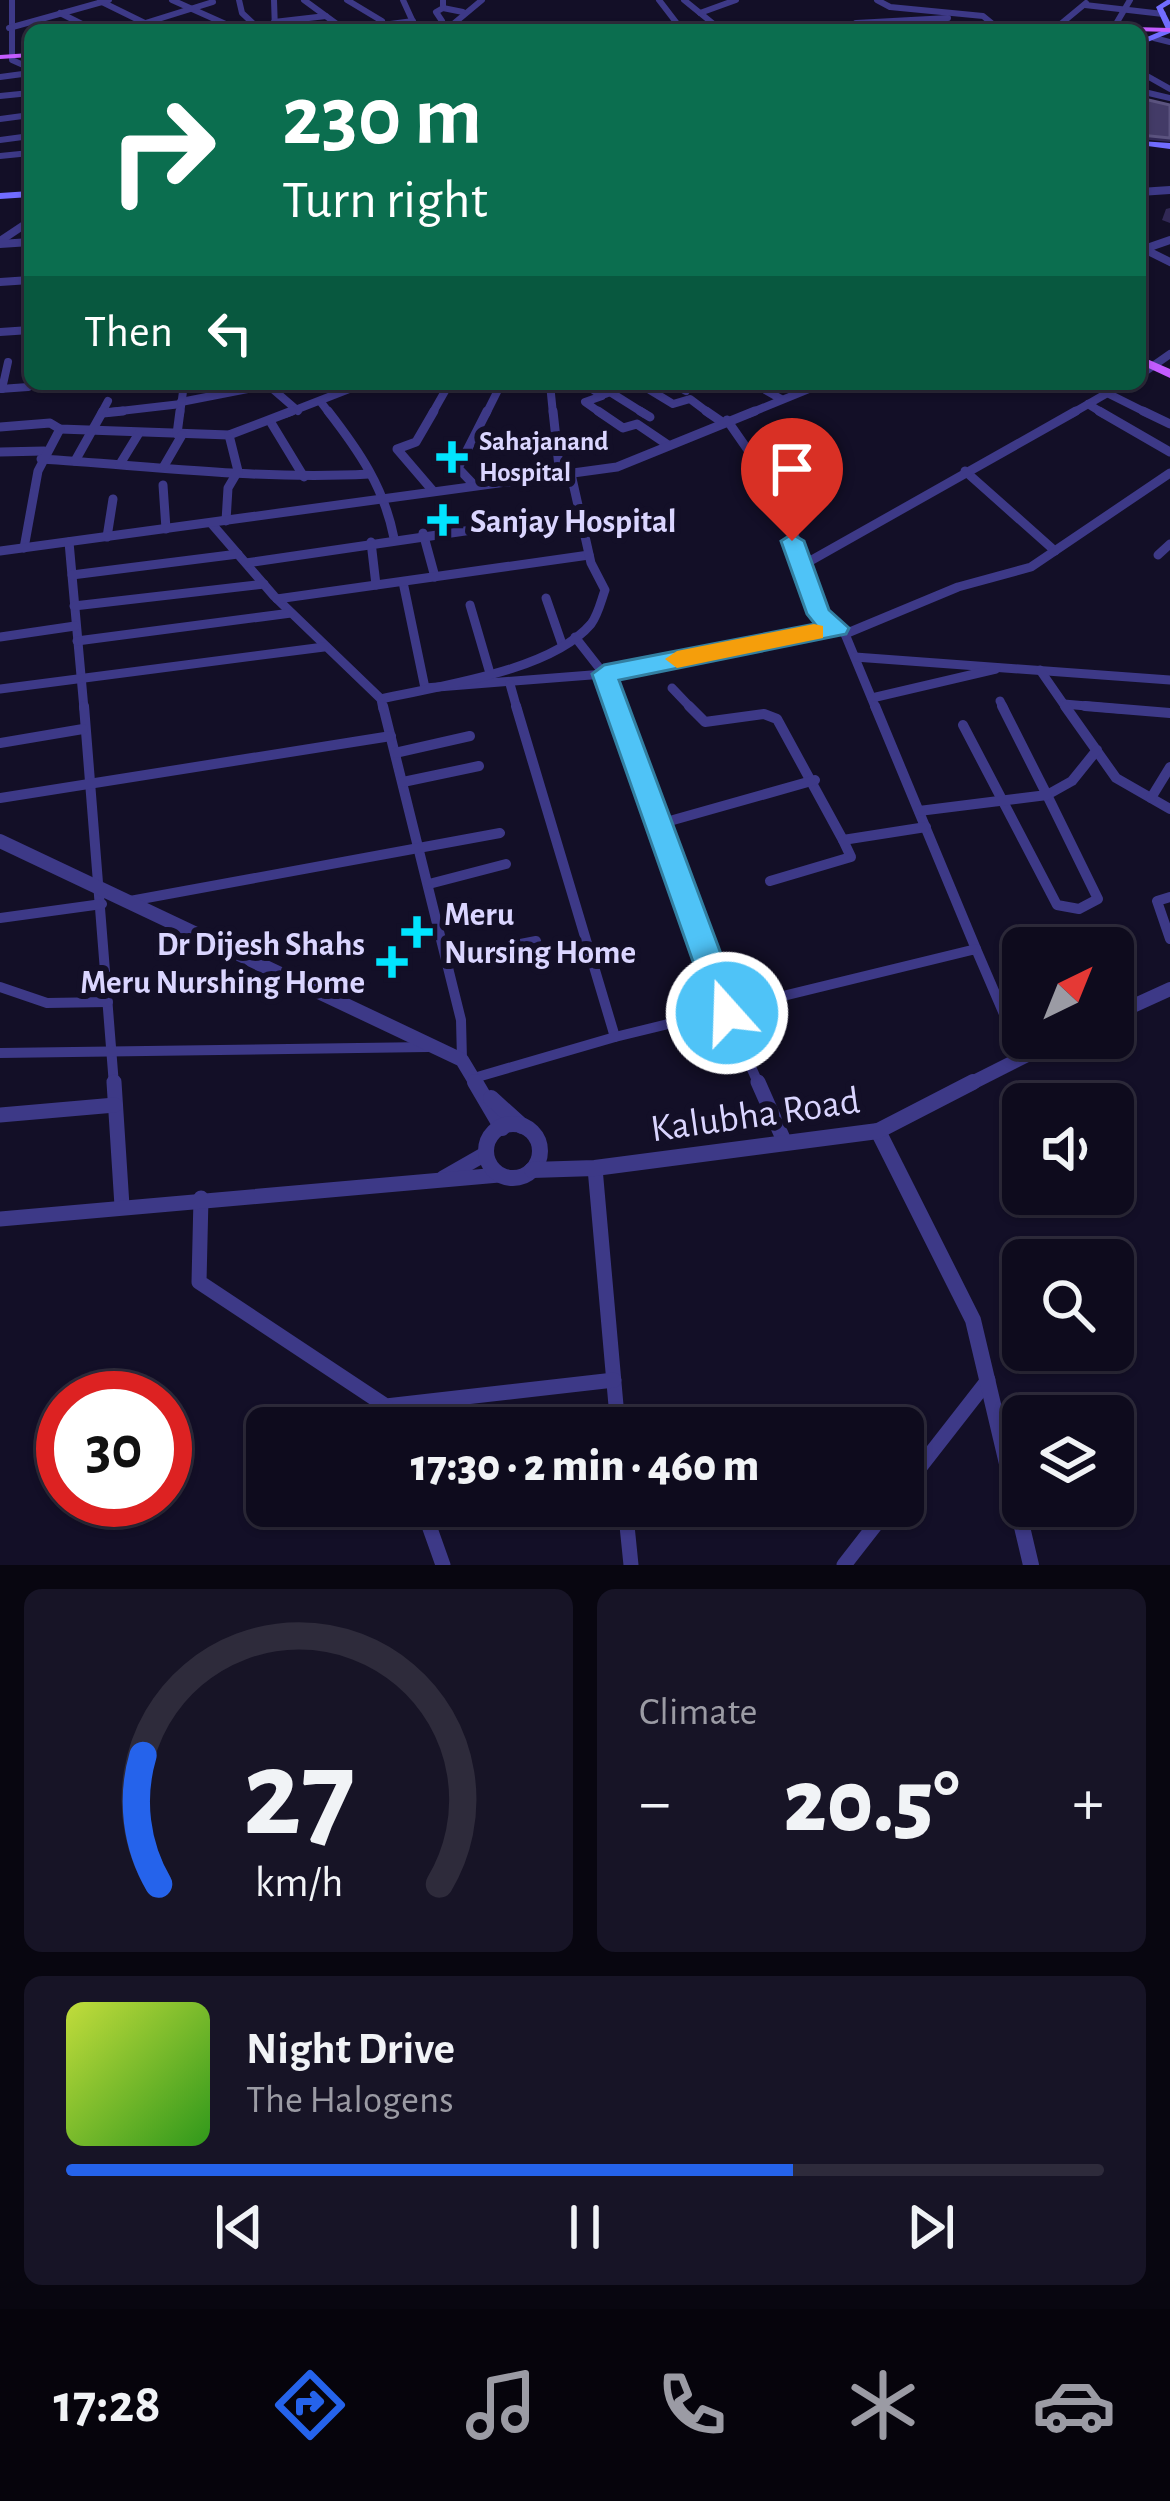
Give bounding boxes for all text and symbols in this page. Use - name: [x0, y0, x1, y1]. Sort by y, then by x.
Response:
- icon: right: [84, 72, 240, 228]
- text: 230 m: [282, 76, 482, 160]
- text: Turn right: [282, 174, 488, 228]
- icon: left: [197, 300, 263, 366]
- text: Then: [84, 310, 173, 355]
- pin: [741, 418, 843, 541]
- place label: Sahajanand Hospital: [479, 428, 609, 486]
- icon: arrive: [759, 436, 825, 502]
- marker: Sahajanand Hospital: [436, 441, 468, 473]
- marker: Sanjay Hospital: [427, 504, 459, 536]
- place label: Sanjay Hospital: [470, 506, 677, 539]
- place label: Meru Nursing Home: [444, 899, 636, 970]
- marker: Meru Nursing Home: [401, 916, 433, 948]
- north arrow: [1002, 927, 1134, 1059]
- map controls: [1002, 927, 1134, 1527]
- place label: Dr Dijesh Shahs Meru Nurshing Home: [80, 929, 365, 1000]
- marker: Dr Dijesh Shahs Meru Nurshing Home: [376, 946, 408, 978]
- position arrow: [664, 950, 790, 1076]
- street label: Kalubha Road: [648, 1081, 862, 1149]
- button: sound: [1002, 1083, 1134, 1215]
- button: search: [1002, 1239, 1134, 1371]
- speed limit sign: 30: [36, 1371, 192, 1527]
- button: layers: [1002, 1395, 1134, 1527]
- text: 17:30 · 2 min · 460 m: [411, 1444, 759, 1489]
- text: Climate: [639, 1693, 757, 1732]
- text: 27: [242, 1733, 355, 1858]
- text: 20.5°: [784, 1758, 959, 1848]
- text: −: [639, 1770, 671, 1836]
- text: +: [1072, 1770, 1104, 1836]
- text: km/h: [254, 1861, 343, 1904]
- text: Night Drive: [246, 2027, 455, 2072]
- text: The Halogens: [246, 2081, 454, 2120]
- icon: previous: [206, 2194, 272, 2260]
- icon: pause: [552, 2194, 618, 2260]
- icon: next: [898, 2194, 964, 2260]
- icon: directions: [268, 2363, 352, 2447]
- icon: music: [459, 2363, 543, 2447]
- icon: phone: [650, 2363, 734, 2447]
- icon: climate: [841, 2363, 925, 2447]
- icon: car: [1032, 2363, 1116, 2447]
- text: 17:28: [54, 2378, 161, 2432]

